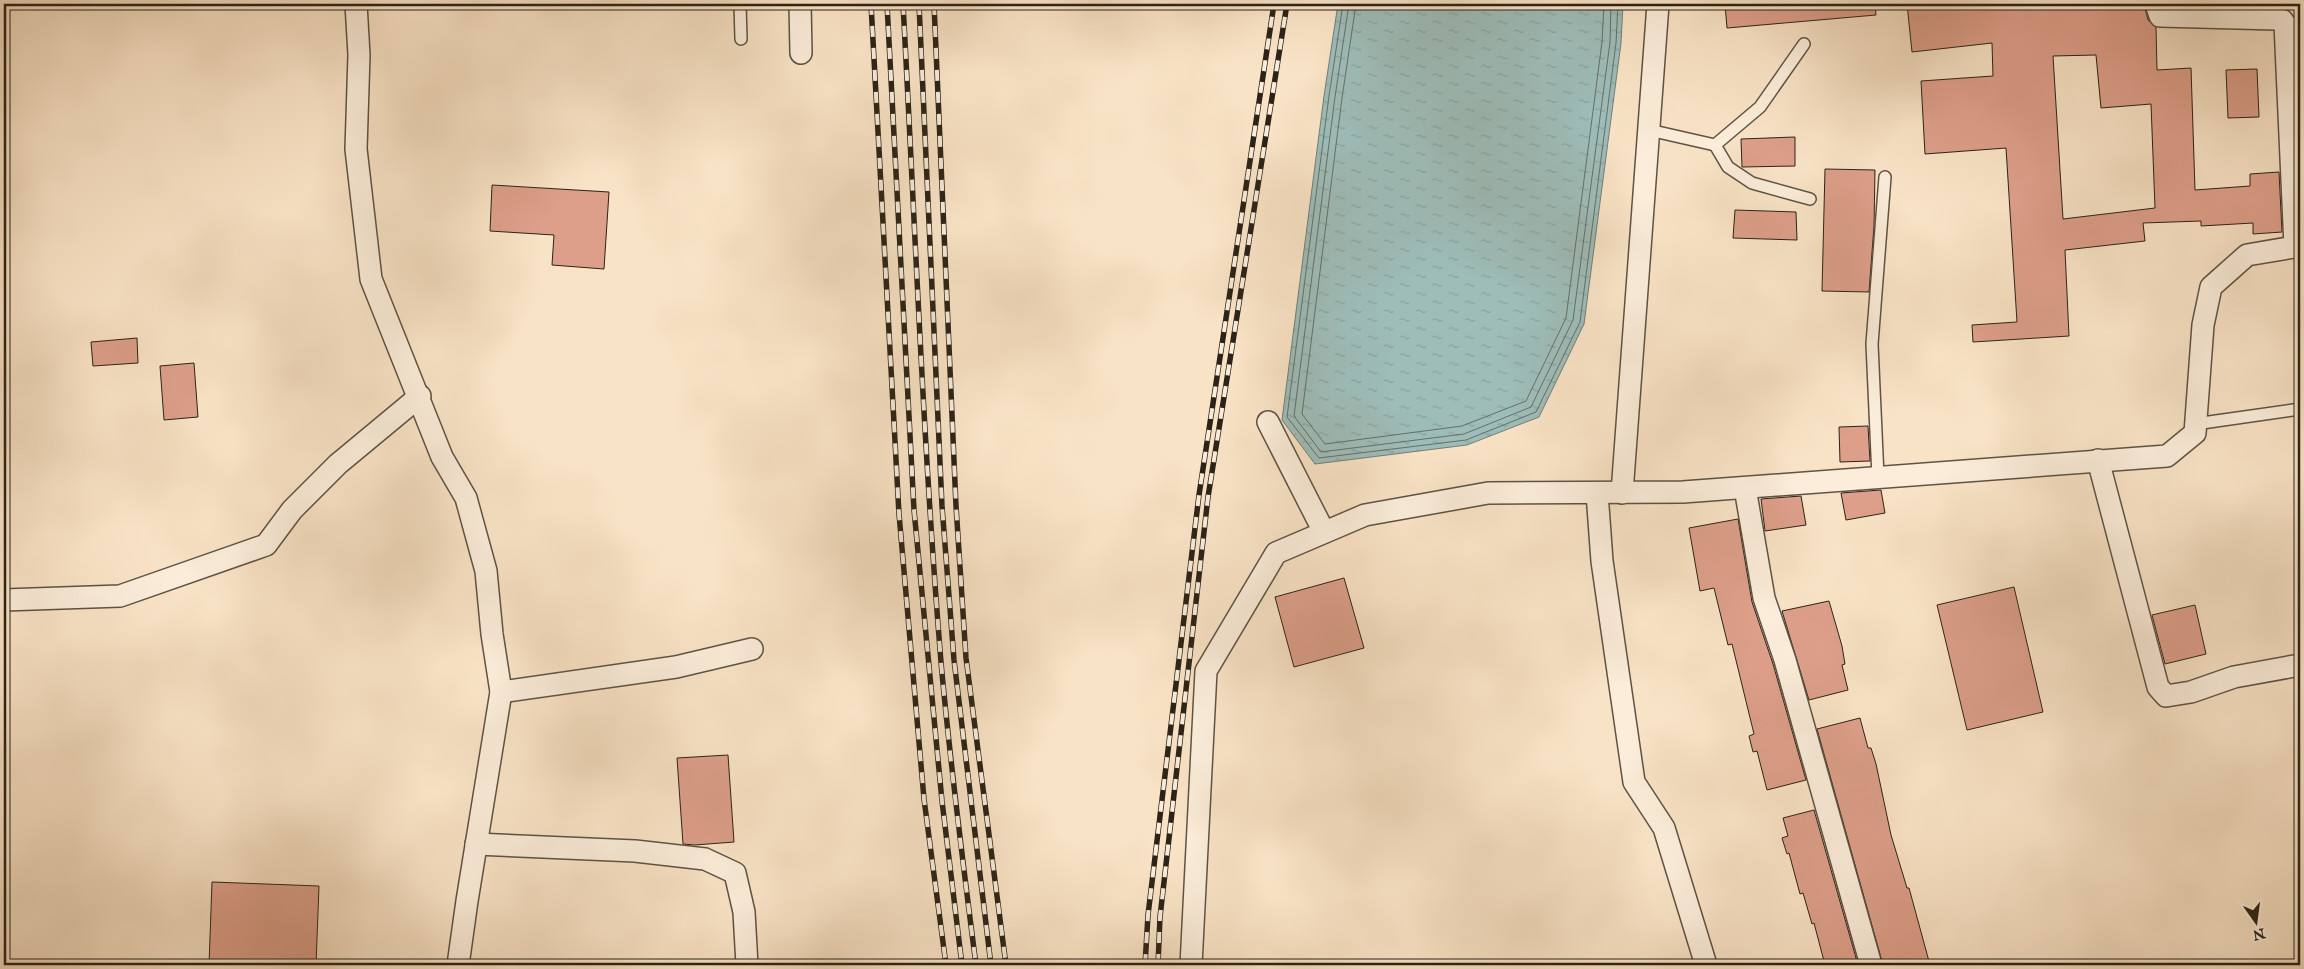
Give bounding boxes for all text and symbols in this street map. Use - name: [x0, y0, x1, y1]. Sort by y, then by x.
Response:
- north arrow: [2232, 896, 2282, 946]
- text: N: [2251, 923, 2268, 944]

